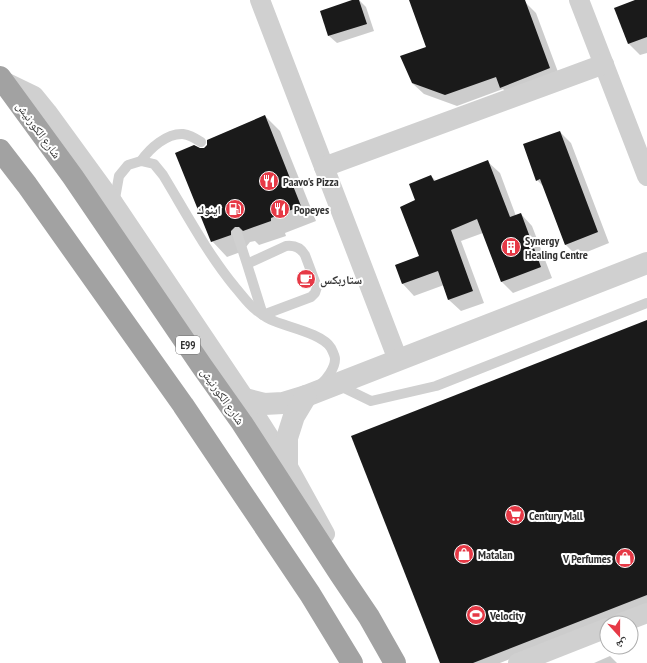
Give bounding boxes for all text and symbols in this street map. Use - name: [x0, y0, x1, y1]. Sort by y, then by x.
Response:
- street label: شارع الكورنيش: [13, 99, 65, 162]
- restaurant icon: Paavo's Pizza: [258, 170, 280, 192]
- place label: Paavo's Pizza: [283, 174, 339, 189]
- fuel station icon: اينوك: [224, 198, 246, 220]
- restaurant icon: Popeyes: [269, 198, 291, 220]
- place label: اينوك: [197, 202, 221, 217]
- place label: Popeyes: [294, 202, 329, 217]
- place label: Synergy Healing Centre: [525, 233, 588, 262]
- building icon: Synergy Healing Centre: [500, 236, 522, 258]
- cafe icon: ستاربكس: [295, 268, 317, 290]
- place label: ستاربكس: [320, 272, 362, 288]
- road number: E99: [176, 336, 200, 354]
- street label: شارع الكورنيش: [197, 365, 248, 428]
- supermarket icon: Century Mall: [504, 504, 526, 526]
- place label: Century Mall: [529, 508, 583, 523]
- shop icon: Matalan: [453, 543, 475, 565]
- place label: Matalan: [478, 547, 513, 562]
- shop icon: V Perfumes: [614, 547, 636, 569]
- place label: V Perfumes: [562, 551, 611, 566]
- sports icon: Velocity: [465, 604, 487, 626]
- place label: Velocity: [489, 608, 524, 623]
- north arrow: [599, 615, 639, 655]
- text: ش: [614, 635, 631, 653]

